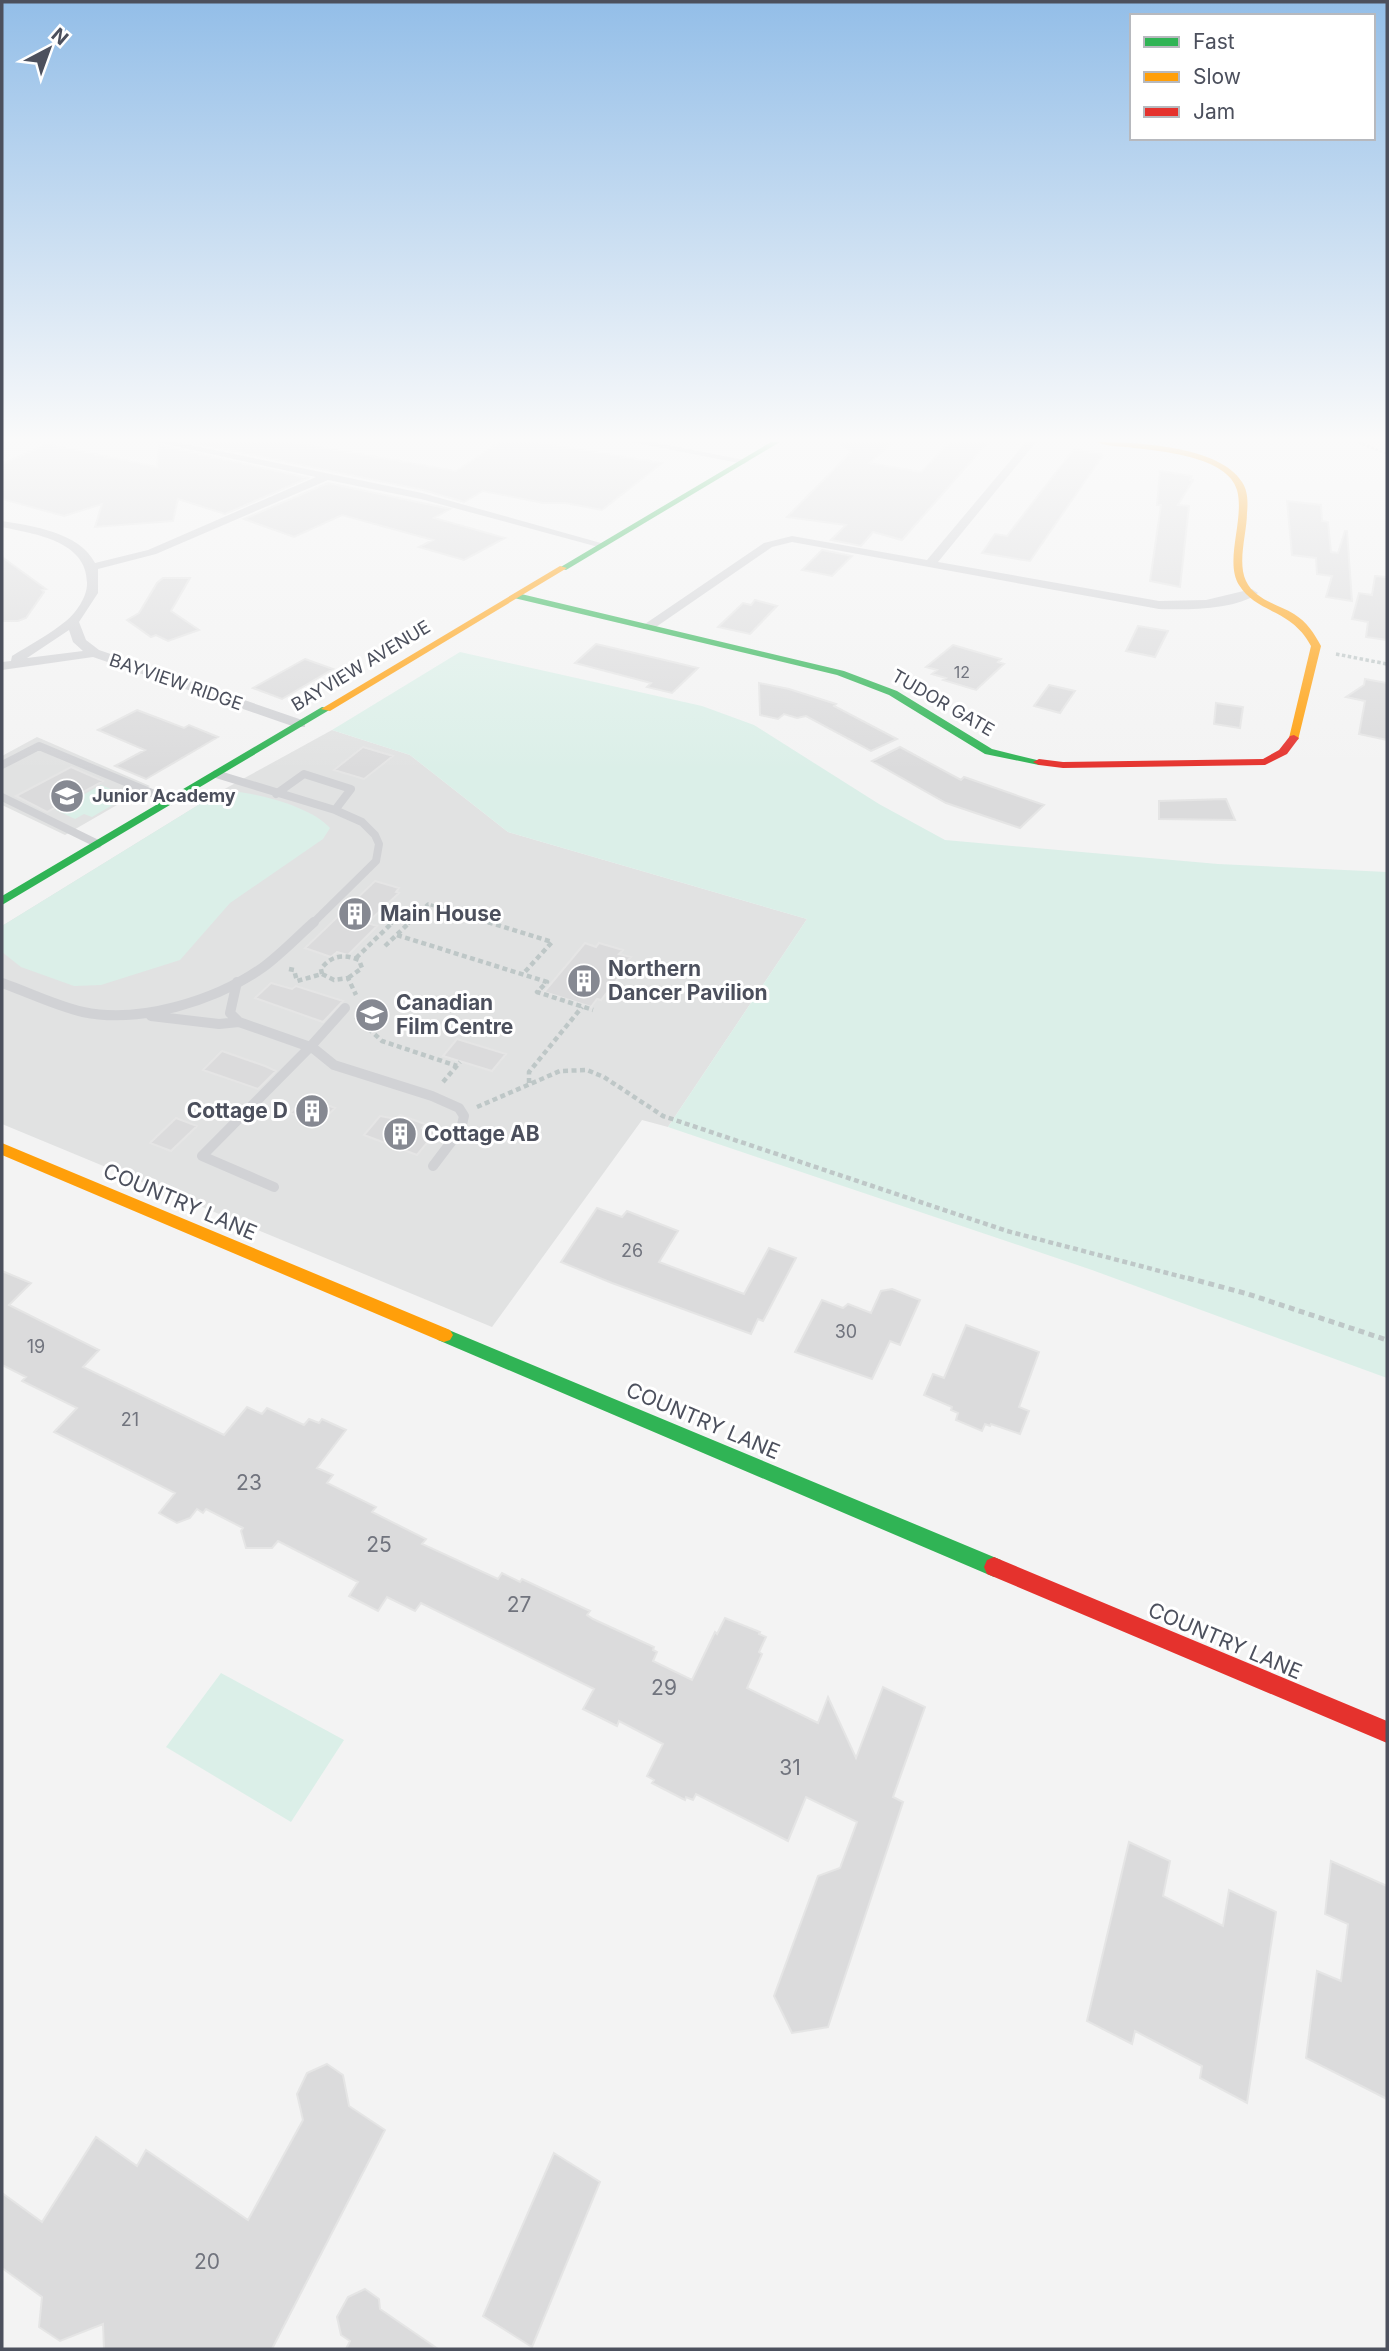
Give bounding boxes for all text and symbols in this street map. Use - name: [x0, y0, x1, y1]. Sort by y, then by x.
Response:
- north arrow: [14, 14, 84, 84]
- legend: [1130, 14, 1375, 140]
- text: N: [47, 23, 73, 50]
- text: Fast: [1193, 29, 1235, 54]
- text: Slow: [1193, 64, 1241, 89]
- text: Jam: [1193, 99, 1235, 124]
- street label: BAYVIEW AVENUE: [288, 616, 434, 715]
- street label: BAYVIEW RIDGE: [107, 649, 246, 714]
- house number: 12: [954, 662, 970, 682]
- street label: TUDOR GATE: [888, 665, 998, 740]
- school or university icon: Junior Academy: [48, 777, 86, 815]
- place label: Junior Academy: [92, 785, 236, 806]
- building icon: Main House: [336, 895, 374, 933]
- place label: Main House: [380, 901, 501, 926]
- place label: Northern Dancer Pavilion: [608, 956, 768, 1005]
- building icon: Northern Dancer Pavilion: [565, 962, 603, 1000]
- place label: Canadian Film Centre: [396, 990, 513, 1039]
- school or university icon: Canadian Film Centre: [353, 996, 391, 1034]
- building icon: Cottage D: [293, 1092, 331, 1130]
- place label: Cottage D: [187, 1098, 288, 1123]
- building icon: Cottage AB: [381, 1115, 419, 1153]
- place label: Cottage AB: [424, 1121, 540, 1146]
- street label: COUNTRY LANE: [100, 1158, 261, 1245]
- house number: 26: [621, 1240, 643, 1261]
- house number: 30: [835, 1321, 857, 1342]
- house number: 19: [27, 1336, 45, 1357]
- street label: COUNTRY LANE: [623, 1377, 784, 1464]
- house number: 21: [121, 1409, 139, 1430]
- house number: 23: [236, 1470, 262, 1495]
- house number: 25: [366, 1532, 392, 1557]
- house number: 27: [507, 1592, 531, 1617]
- street label: COUNTRY LANE: [1145, 1597, 1306, 1684]
- house number: 29: [651, 1675, 677, 1700]
- house number: 31: [779, 1755, 801, 1780]
- house number: 20: [194, 2249, 220, 2274]

